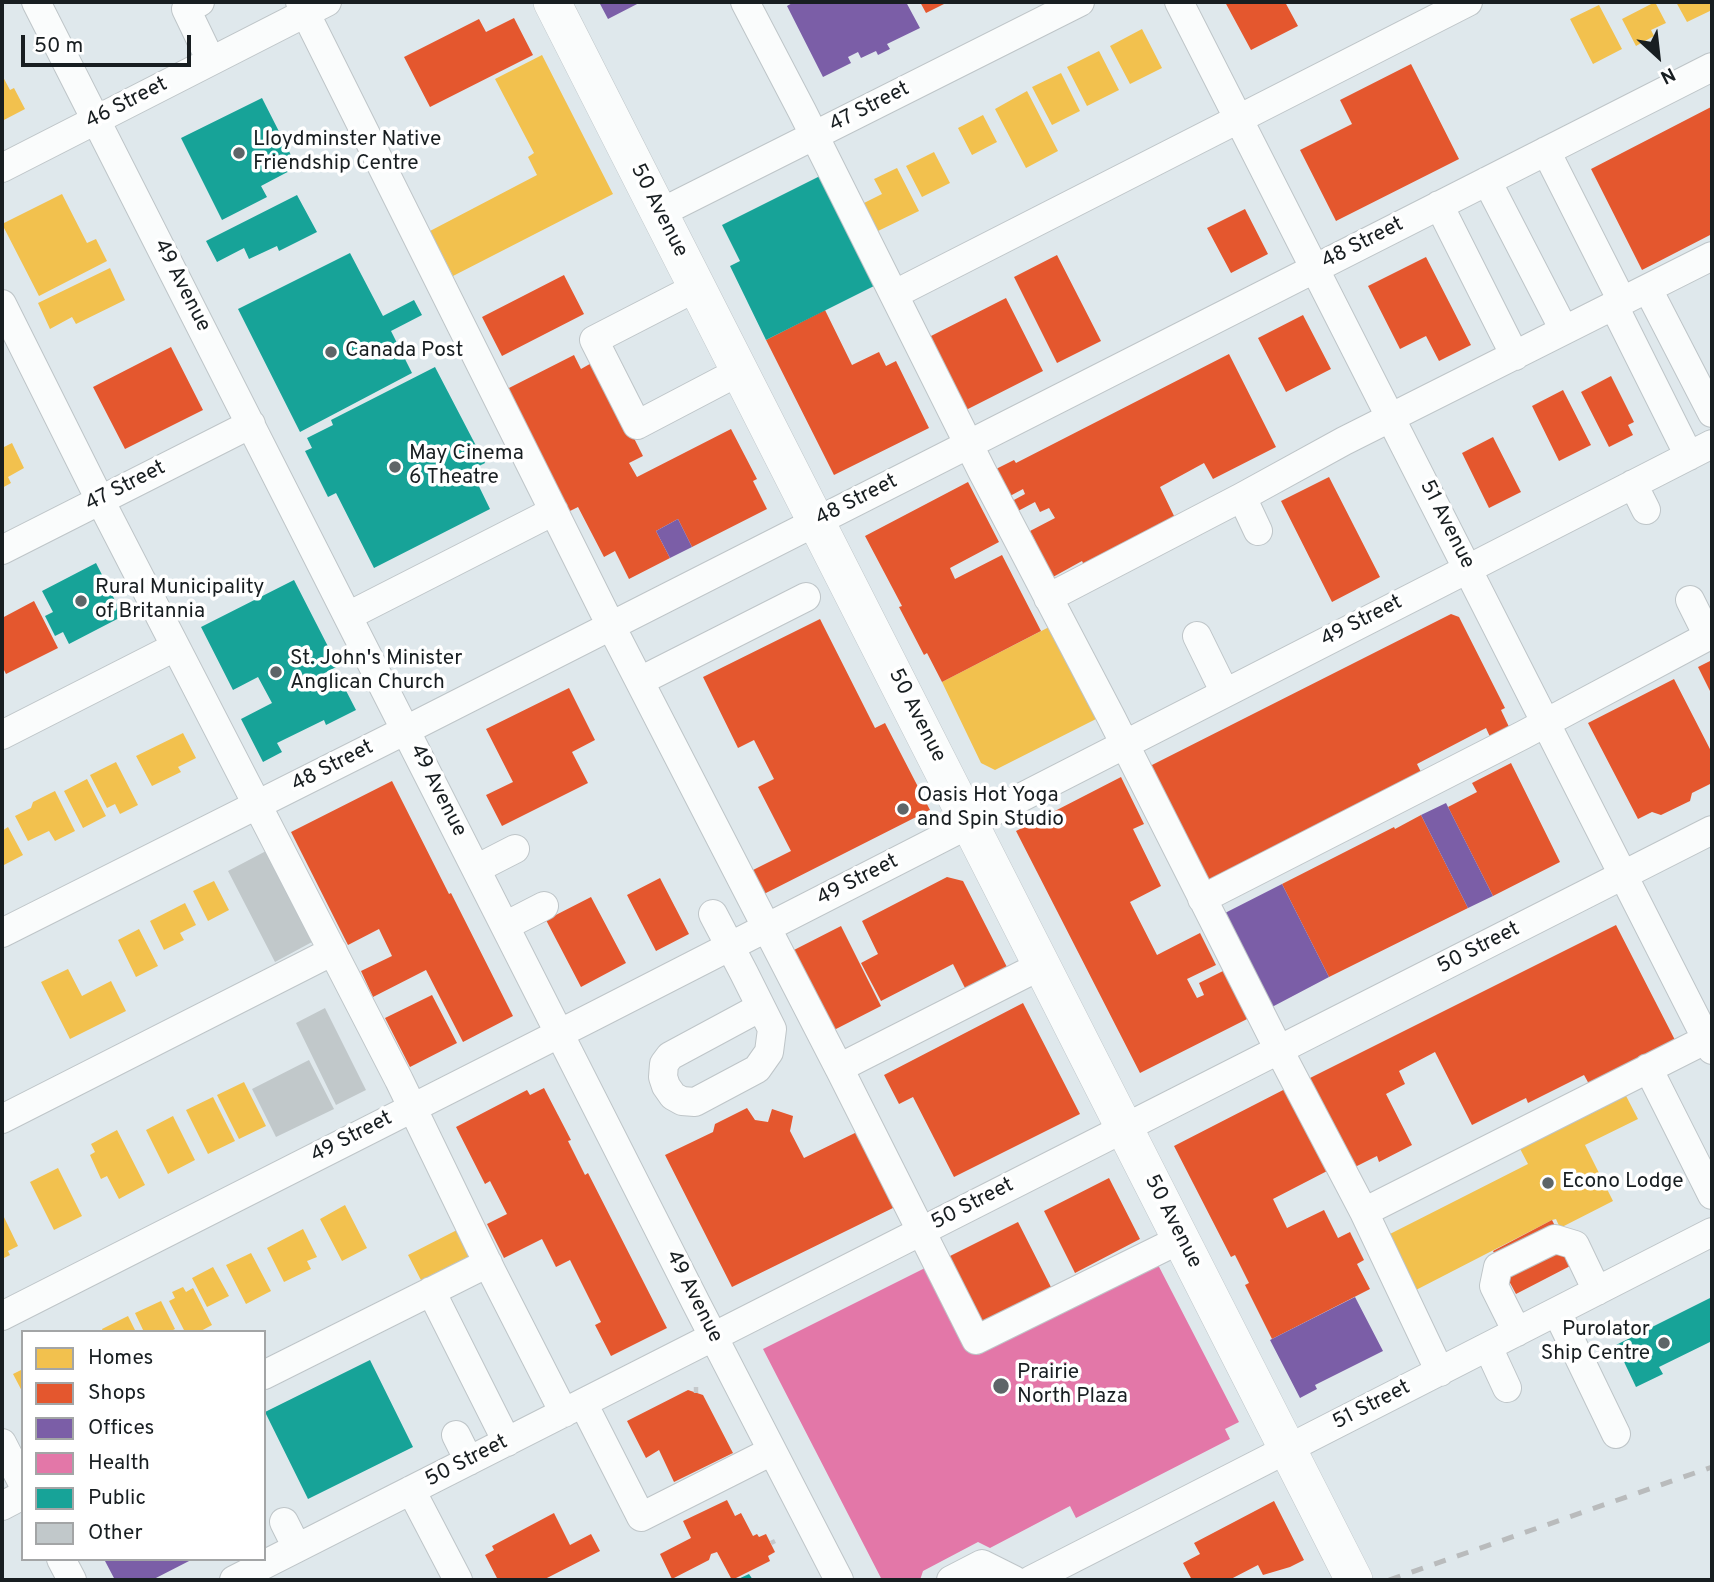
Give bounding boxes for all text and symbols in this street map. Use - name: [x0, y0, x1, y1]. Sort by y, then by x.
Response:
- scale bar: [24, 21, 194, 65]
- north arrow: [1623, 21, 1693, 91]
- text: 50 m: [34, 33, 83, 60]
- text: N: [1656, 61, 1679, 89]
- street label: 46 Street: [82, 73, 172, 135]
- street label: 47 Street: [826, 77, 914, 139]
- place label: Lloydminster Native Friendship Centre: [253, 128, 441, 178]
- marker: Lloydminster Native Friendship Centre: [231, 145, 247, 161]
- street label: 50 Avenue: [624, 160, 692, 262]
- street label: 48 Street: [1318, 213, 1408, 275]
- street label: 49 Avenue: [147, 236, 215, 336]
- place label: Canada Post: [345, 339, 463, 365]
- marker: Canada Post: [323, 344, 339, 360]
- place label: May Cinema 6 Theatre: [409, 442, 524, 492]
- street label: 47 Street: [82, 456, 170, 518]
- marker: May Cinema 6 Theatre: [387, 459, 403, 475]
- street label: 48 Street: [812, 470, 902, 532]
- street label: 51 Avenue: [1413, 477, 1479, 573]
- place label: Rural Municipality of Britannia: [95, 576, 264, 626]
- street label: 49 Street: [1317, 591, 1407, 653]
- marker: Rural Municipality of Britannia: [73, 593, 89, 609]
- place label: St. John's Minister Anglican Church: [290, 647, 462, 697]
- marker: St. John's Minister Anglican Church: [268, 664, 284, 680]
- street label: 50 Avenue: [882, 665, 950, 767]
- street label: 48 Street: [288, 736, 378, 798]
- street label: 49 Avenue: [403, 741, 471, 841]
- place label: Oasis Hot Yoga and Spin Studio: [917, 784, 1064, 834]
- marker: Oasis Hot Yoga and Spin Studio: [895, 801, 911, 817]
- street label: 49 Street: [813, 850, 903, 912]
- street label: 50 Street: [1434, 918, 1524, 980]
- street label: 49 Street: [307, 1107, 397, 1169]
- place label: Econo Lodge: [1562, 1170, 1684, 1196]
- street label: 50 Avenue: [1138, 1171, 1206, 1273]
- street label: 50 Street: [928, 1174, 1018, 1236]
- marker: Econo Lodge: [1540, 1175, 1556, 1191]
- street label: 49 Avenue: [659, 1247, 727, 1347]
- place label: Purolator Ship Centre: [1541, 1318, 1650, 1368]
- legend: [21, 1330, 266, 1561]
- marker: Purolator Ship Centre: [1656, 1335, 1672, 1351]
- text: Homes: [88, 1345, 153, 1372]
- place label: Prairie North Plaza: [1017, 1361, 1128, 1411]
- marker: Prairie North Plaza: [991, 1376, 1011, 1396]
- street label: 51 Street: [1329, 1376, 1415, 1436]
- text: Shops: [88, 1380, 146, 1407]
- text: Offices: [88, 1415, 154, 1442]
- street label: 50 Street: [422, 1431, 512, 1493]
- text: Health: [88, 1450, 150, 1477]
- text: Public: [88, 1485, 146, 1512]
- text: Other: [88, 1520, 143, 1547]

